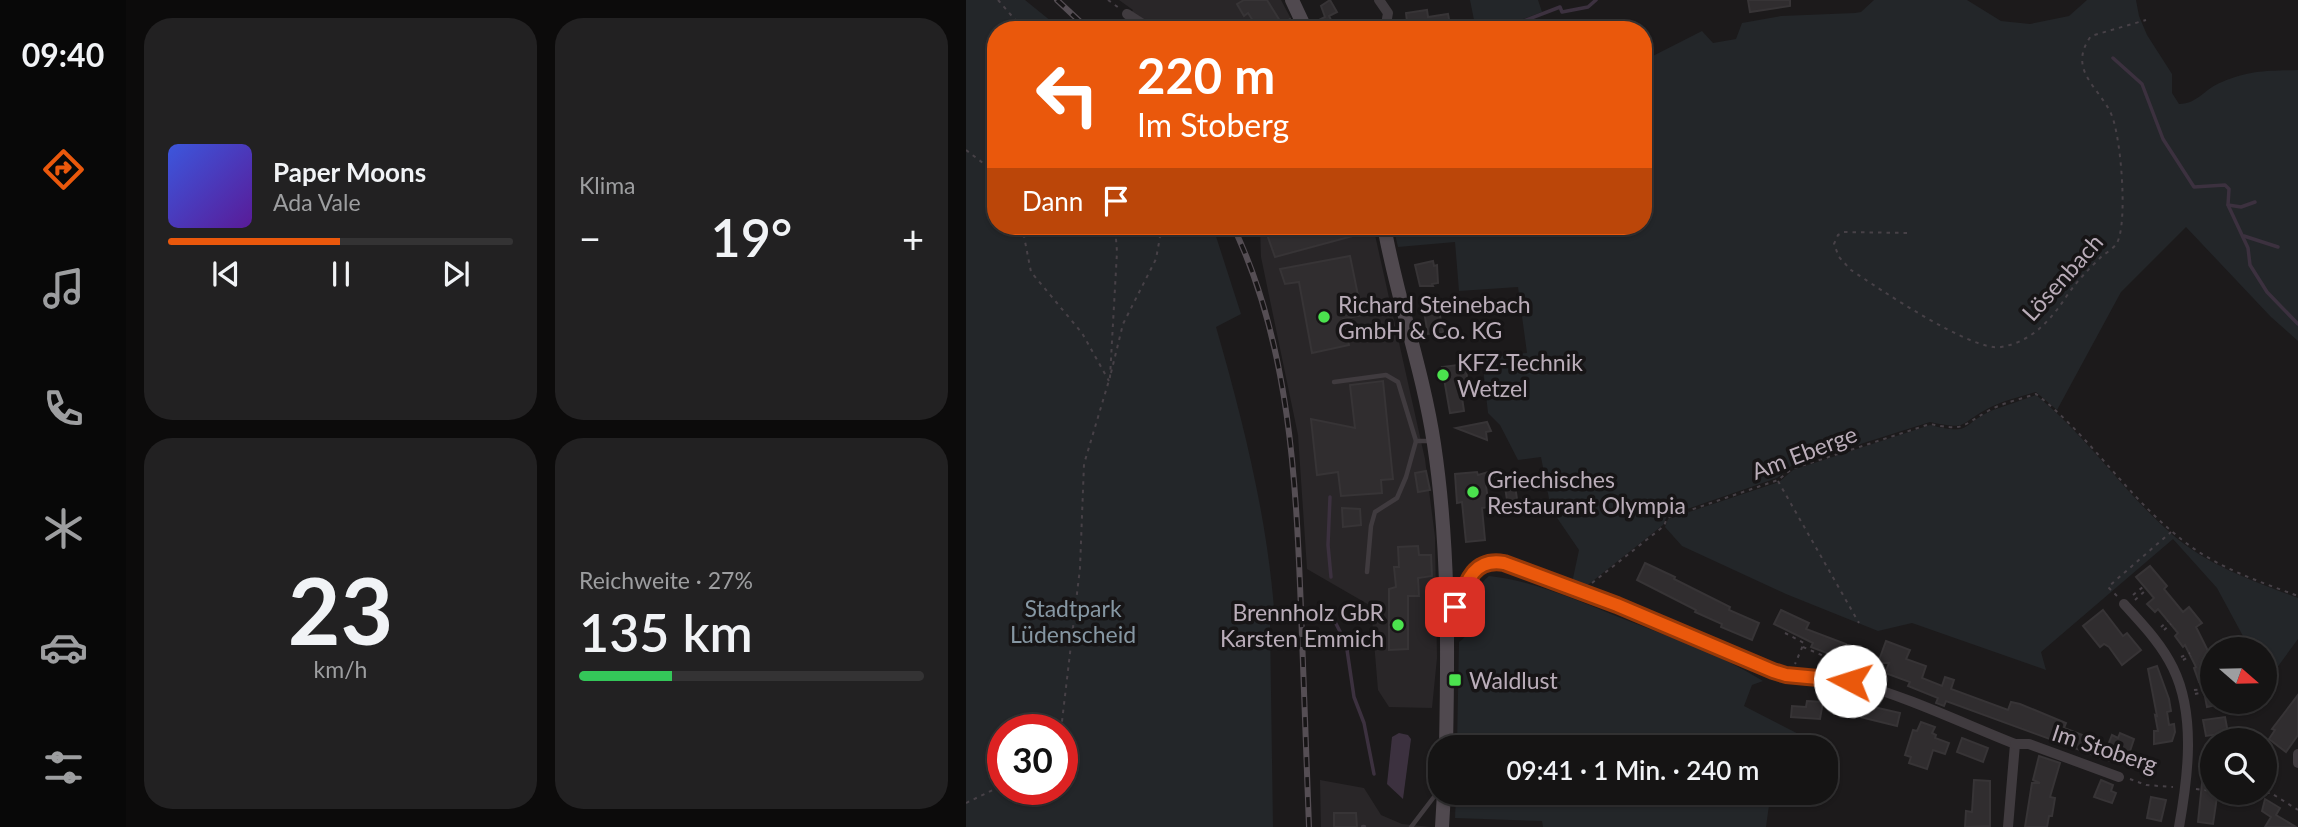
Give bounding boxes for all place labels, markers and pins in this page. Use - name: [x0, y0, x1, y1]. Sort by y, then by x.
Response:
- place label: Richard Steinebach GmbH & Co. KG: [1338, 290, 1531, 344]
- marker: Richard Steinebach GmbH & Co. KG: [1316, 309, 1332, 325]
- place label: KFZ-Technik Wetzel: [1457, 348, 1583, 402]
- marker: KFZ-Technik Wetzel: [1435, 367, 1451, 383]
- place label: Griechisches Restaurant Olympia: [1487, 465, 1686, 519]
- marker: Griechisches Restaurant Olympia: [1465, 484, 1481, 500]
- pin: [1425, 577, 1485, 637]
- place label: Brennholz GbR Karsten Emmich: [1220, 598, 1385, 652]
- marker: Brennholz GbR Karsten Emmich: [1390, 617, 1406, 633]
- place label: Waldlust: [1469, 666, 1558, 694]
- marker: Waldlust: [1447, 672, 1463, 688]

